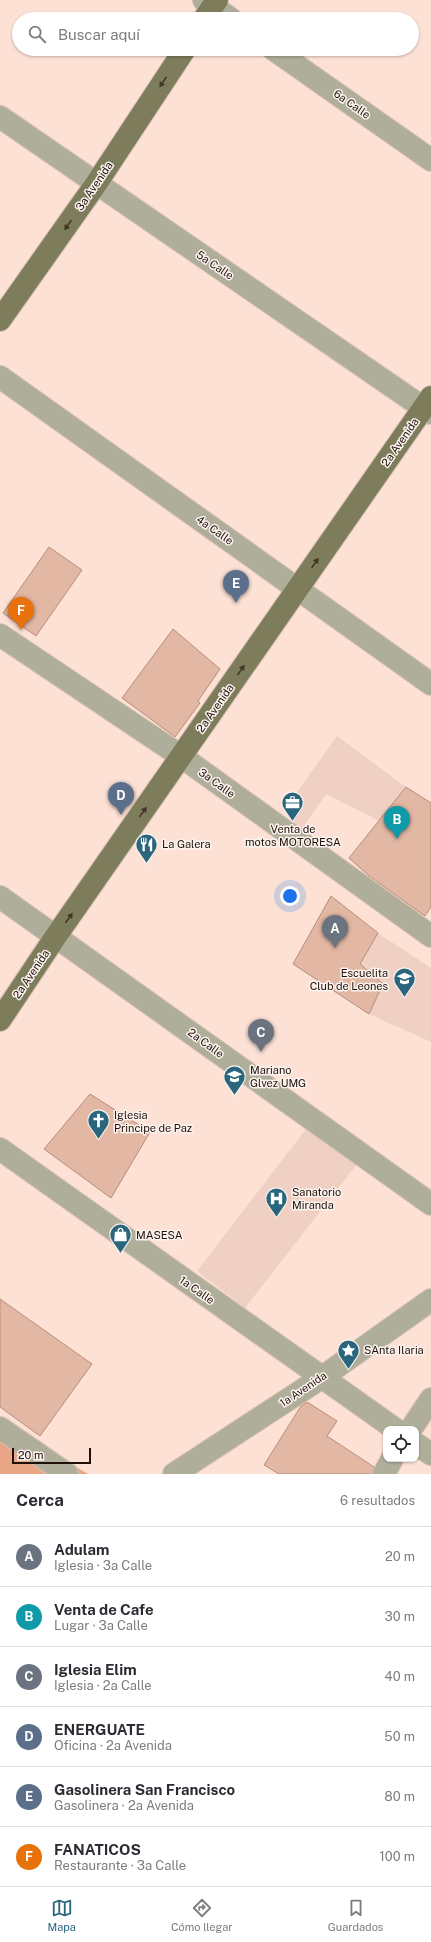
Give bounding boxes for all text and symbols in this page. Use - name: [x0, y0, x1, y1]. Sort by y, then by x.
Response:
- search box: [12, 12, 419, 56]
- icon: search: [26, 23, 48, 45]
- text: Buscar aquí: [58, 26, 140, 43]
- one-way arrow: [159, 77, 167, 87]
- street label: 6a Calle: [331, 87, 373, 121]
- street label: 3a Avenida: [73, 159, 115, 213]
- one-way arrow: [64, 219, 72, 230]
- street label: 5a Calle: [194, 248, 236, 282]
- street label: 2a Avenida: [379, 416, 421, 468]
- street label: 4a Calle: [194, 513, 236, 547]
- one-way arrow: [311, 558, 319, 569]
- pin: E: [223, 570, 249, 603]
- pin: F: [8, 597, 34, 630]
- one-way arrow: [237, 665, 245, 675]
- street label: 2a Avenida: [194, 682, 236, 734]
- street label: 3a Calle: [197, 766, 237, 800]
- pin: D: [108, 782, 134, 815]
- office icon: Venta de motos MOTORESA: [280, 790, 306, 823]
- one-way arrow: [139, 806, 147, 817]
- pin: B: [384, 806, 410, 839]
- place label: Venta de motos MOTORESA: [245, 823, 341, 848]
- restaurant icon: La Galera: [134, 831, 160, 864]
- place label: La Galera: [162, 838, 211, 850]
- your location: [280, 886, 300, 906]
- one-way arrow: [65, 913, 73, 923]
- pin: A: [322, 915, 348, 948]
- street label: 2a Avenida: [10, 947, 52, 1001]
- school or university icon: Escuelita Club de Leones: [391, 966, 417, 999]
- place label: Escuelita Club de Leones: [310, 967, 388, 992]
- pin: C: [248, 1019, 274, 1052]
- street label: 2a Calle: [186, 1026, 226, 1060]
- school or university icon: Mariano Glvez UMG: [221, 1063, 247, 1096]
- place label: Mariano Glvez UMG: [250, 1064, 306, 1089]
- church icon: Iglesia Principe de Paz: [85, 1108, 111, 1141]
- place label: Iglesia Principe de Paz: [114, 1109, 192, 1134]
- hospital icon: Sanatorio Miranda: [264, 1185, 290, 1218]
- place label: Sanatorio Miranda: [292, 1186, 341, 1211]
- shop icon: MASESA: [107, 1222, 133, 1255]
- place label: MASESA: [136, 1229, 183, 1241]
- street label: 1a Calle: [177, 1274, 217, 1306]
- place icon: SAnta Ilaria: [336, 1337, 362, 1370]
- place label: SAnta Ilaria: [364, 1344, 424, 1356]
- street label: 1a Avenida: [277, 1369, 329, 1409]
- map controls: [383, 1426, 419, 1462]
- button: locate: [383, 1426, 419, 1462]
- scale bar: [12, 1446, 91, 1465]
- text: 20 m: [18, 1449, 43, 1461]
- text: Cerca: [16, 1490, 64, 1510]
- text: 6 resultados: [340, 1493, 415, 1508]
- text: Adulam: [54, 1541, 110, 1558]
- text: A: [24, 1549, 34, 1564]
- text: 20 m: [385, 1549, 415, 1564]
- text: Iglesia · 3a Calle: [54, 1558, 152, 1573]
- text: Venta de Cafe: [54, 1601, 154, 1618]
- text: B: [25, 1609, 33, 1624]
- text: 30 m: [385, 1609, 415, 1624]
- text: Lugar · 3a Calle: [54, 1618, 148, 1633]
- text: Iglesia Elim: [54, 1661, 137, 1678]
- text: C: [24, 1669, 34, 1684]
- text: 40 m: [384, 1669, 415, 1684]
- text: Iglesia · 2a Calle: [54, 1678, 152, 1693]
- text: ENERGUATE: [54, 1721, 145, 1738]
- text: D: [24, 1729, 34, 1744]
- text: 50 m: [384, 1729, 415, 1744]
- text: Oficina · 2a Avenida: [54, 1738, 172, 1753]
- text: Gasolinera San Francisco: [54, 1781, 235, 1798]
- text: E: [25, 1789, 33, 1804]
- text: 80 m: [384, 1789, 415, 1804]
- text: Gasolinera · 2a Avenida: [54, 1798, 194, 1813]
- text: FANATICOS: [54, 1841, 141, 1858]
- text: F: [25, 1849, 33, 1864]
- text: 100 m: [379, 1849, 415, 1864]
- text: Restaurante · 3a Calle: [54, 1858, 186, 1873]
- tab: Mapa: [48, 1897, 76, 1933]
- tab: Cómo llegar: [171, 1897, 233, 1933]
- tab: Guardados: [328, 1897, 383, 1933]

